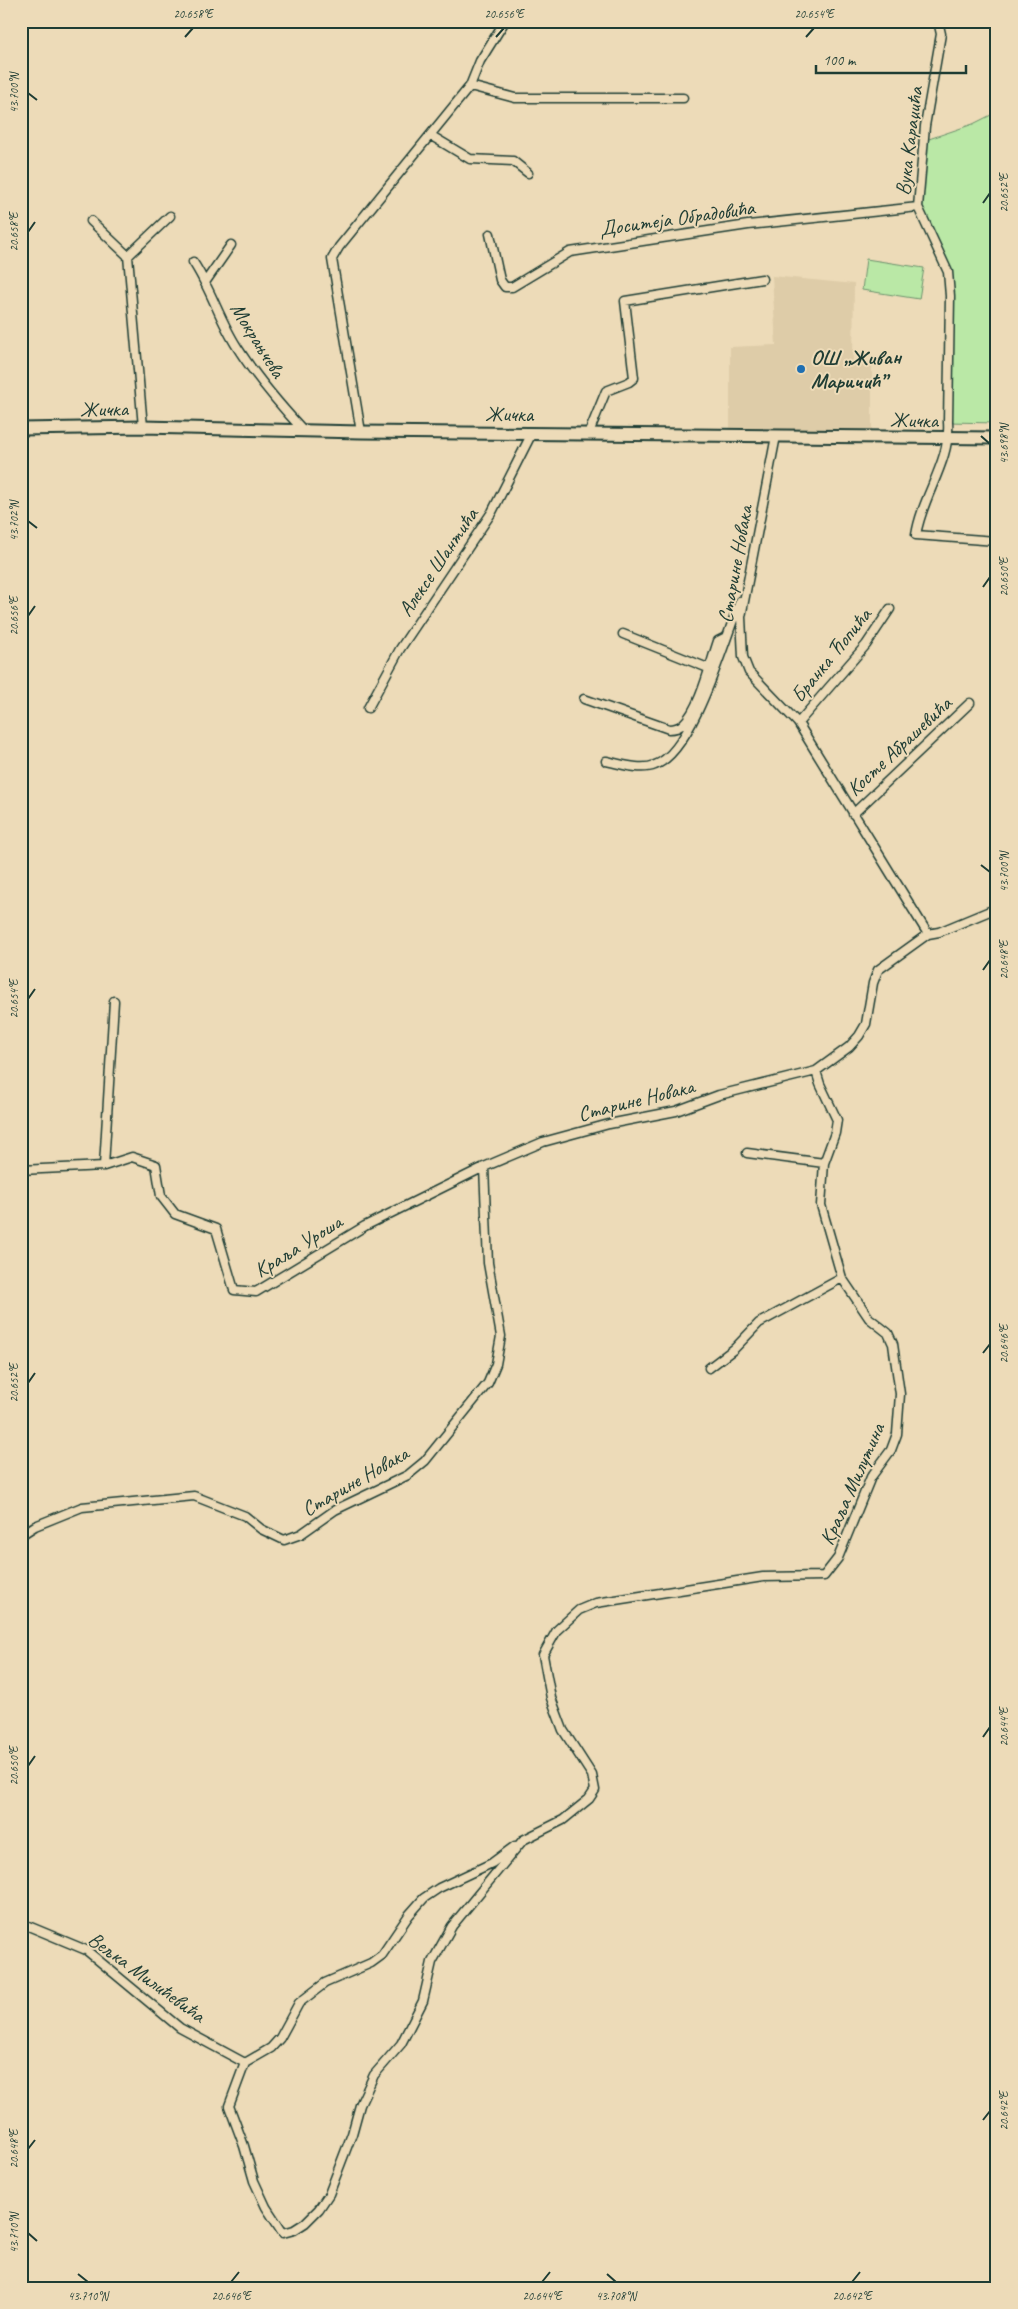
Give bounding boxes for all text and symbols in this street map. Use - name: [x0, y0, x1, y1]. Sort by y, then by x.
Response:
- text: 20.658°E: [173, 6, 214, 22]
- text: 20.656°E: [484, 6, 525, 22]
- text: 20.654°E: [794, 6, 835, 22]
- scale bar: [816, 42, 966, 74]
- text: 100 m: [823, 51, 857, 70]
- text: 43.700°N: [6, 71, 22, 113]
- street label: Вука Караџића: [889, 83, 929, 197]
- text: 20.652°E: [996, 172, 1012, 213]
- street label: Доситеја Обрадовића: [598, 194, 758, 242]
- text: 20.658°E: [6, 211, 22, 252]
- street label: Мокрањчева: [225, 297, 292, 384]
- place label: ОШ „Живан Маричић”: [811, 344, 903, 394]
- marker: ОШ „Живан Маричић”: [795, 363, 807, 375]
- street label: Жичка: [80, 396, 130, 422]
- street label: Жичка: [485, 401, 535, 427]
- street label: Жичка: [890, 407, 940, 433]
- text: 43.698°N: [996, 422, 1012, 464]
- text: 43.702°N: [6, 499, 22, 541]
- street label: Алексе Шантића: [392, 501, 485, 621]
- street label: Старине Новака: [712, 501, 759, 625]
- text: 20.650°E: [996, 556, 1012, 597]
- text: 20.656°E: [6, 595, 22, 636]
- street label: Бранка Ћопића: [785, 601, 878, 708]
- street label: Косте Абрашевића: [841, 689, 958, 801]
- text: 43.700°N: [996, 850, 1012, 892]
- text: 20.648°E: [996, 939, 1012, 980]
- text: 20.654°E: [6, 978, 22, 1019]
- street label: Старине Новака: [575, 1072, 699, 1127]
- street label: Краља Уроша: [249, 1208, 349, 1283]
- text: 20.646°E: [996, 1323, 1012, 1364]
- text: 20.652°E: [6, 1362, 22, 1403]
- street label: Краља Милутина: [814, 1418, 891, 1549]
- street label: Старине Новака: [297, 1439, 415, 1522]
- text: 20.644°E: [996, 1706, 1012, 1747]
- text: 20.650°E: [6, 1745, 22, 1786]
- street label: Вељка Милићевића: [83, 1926, 212, 2029]
- text: 20.642°E: [996, 2090, 1012, 2131]
- text: 20.648°E: [6, 2128, 22, 2169]
- text: 43.710°N: [6, 2211, 22, 2253]
- text: 43.710°N: [68, 2288, 110, 2304]
- text: 20.646°E: [211, 2288, 252, 2304]
- text: 20.644°E: [522, 2288, 563, 2304]
- text: 43.708°N: [596, 2288, 638, 2304]
- text: 20.642°E: [832, 2288, 873, 2304]

